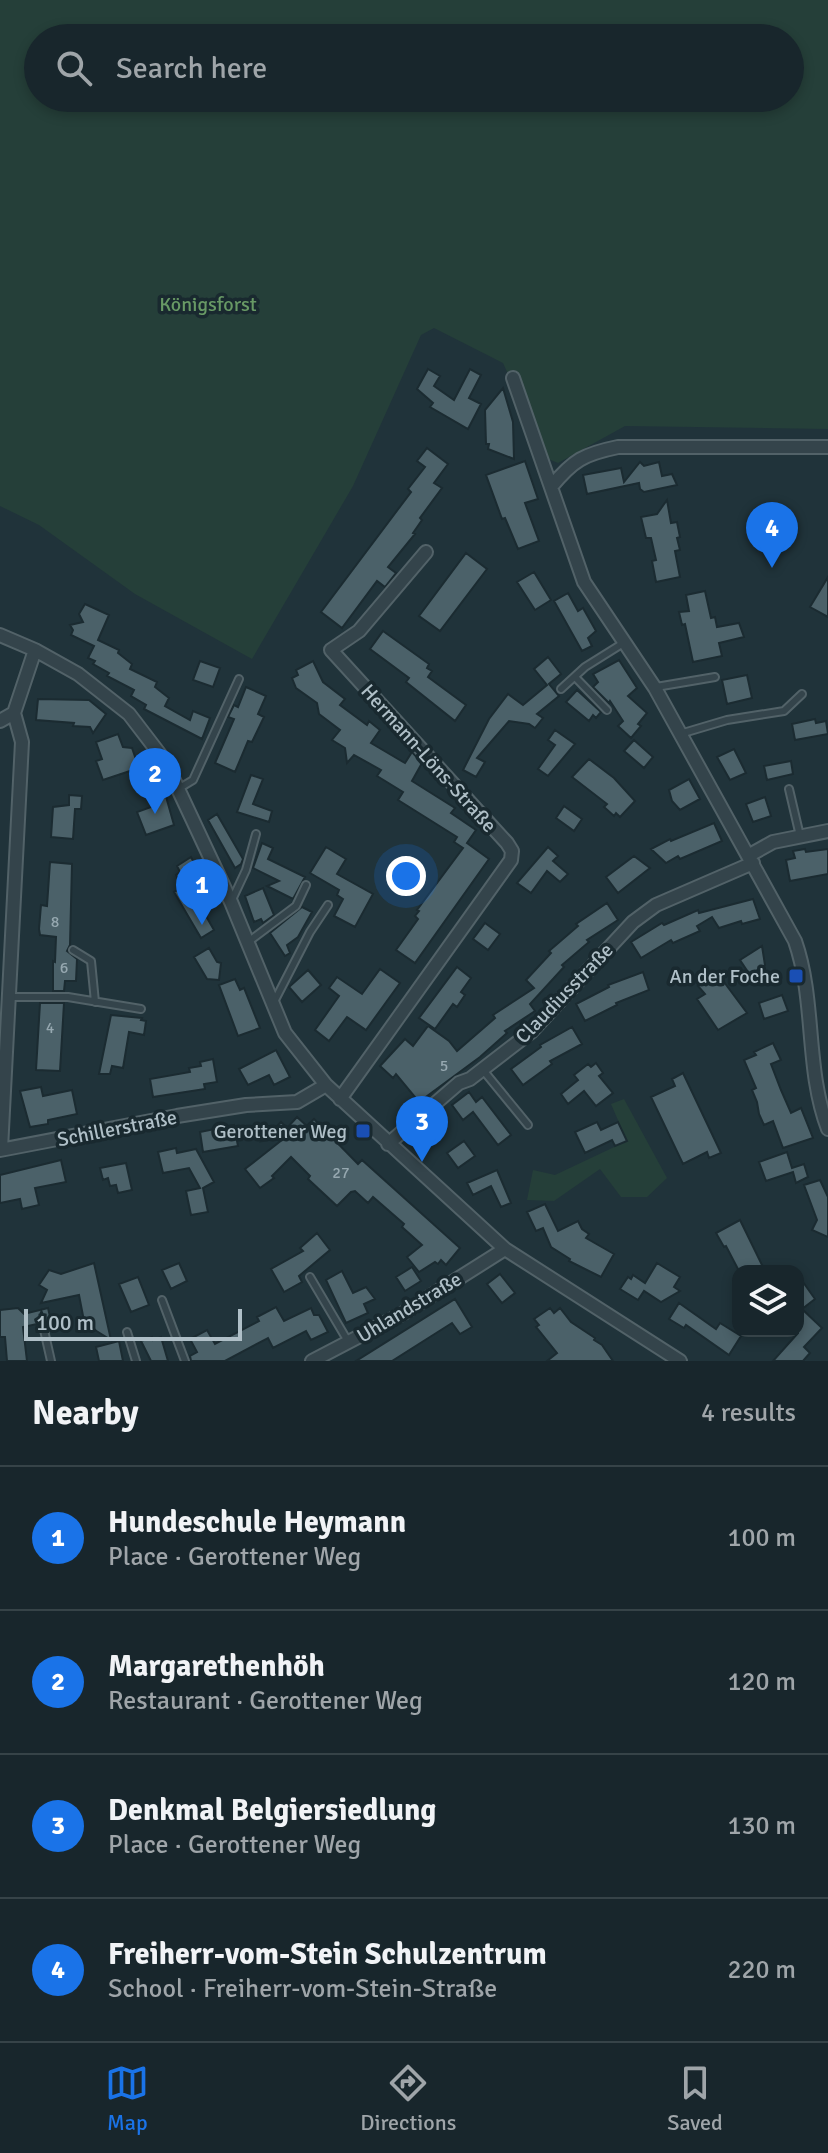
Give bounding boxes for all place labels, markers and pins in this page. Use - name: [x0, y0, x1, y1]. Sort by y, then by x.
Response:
- pin: 4: [746, 502, 798, 568]
- pin: 2: [129, 748, 181, 814]
- pin: 1: [176, 859, 228, 925]
- place label: An der Foche: [670, 964, 780, 989]
- marker: An der Foche: [787, 967, 805, 985]
- pin: 3: [396, 1096, 448, 1162]
- place label: Gerottener Weg: [214, 1119, 347, 1144]
- marker: Gerottener Weg: [354, 1122, 372, 1140]

